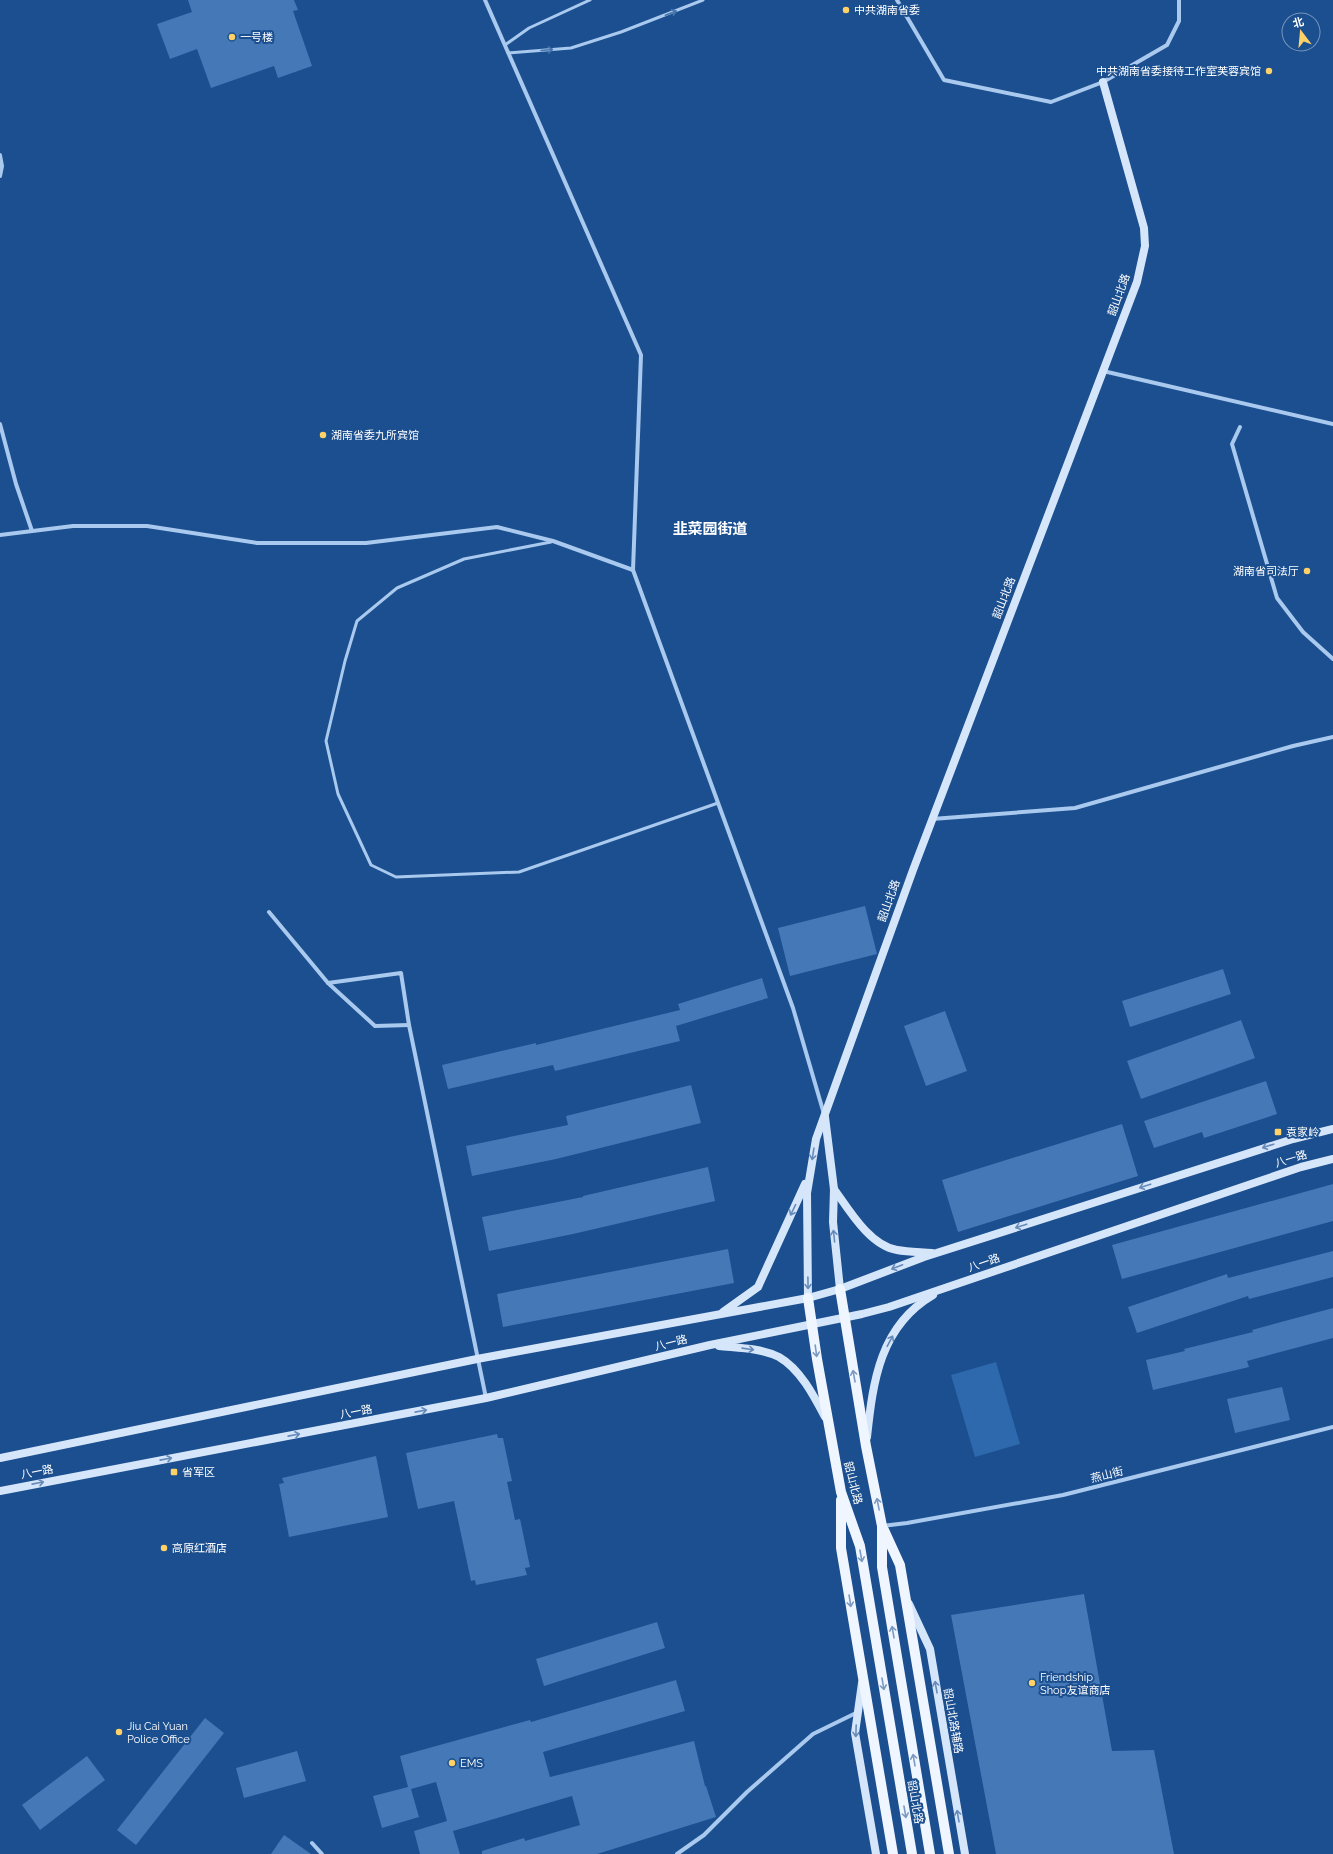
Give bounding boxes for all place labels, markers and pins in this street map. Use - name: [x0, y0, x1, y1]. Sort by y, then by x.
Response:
- place label: 中共湖南省委: [854, 4, 920, 17]
- marker: 中共湖南省委: [841, 5, 851, 15]
- place label: 一号楼: [240, 31, 273, 44]
- marker: 一号楼: [227, 32, 237, 42]
- place label: 中共湖南省委接待工作室芙蓉宾馆: [1096, 65, 1261, 78]
- marker: 中共湖南省委接待工作室芙蓉宾馆: [1264, 66, 1274, 76]
- place label: 湖南省委九所宾馆: [331, 429, 419, 442]
- marker: 湖南省委九所宾馆: [318, 430, 328, 440]
- place label: 湖南省司法厅: [1233, 565, 1299, 578]
- marker: 湖南省司法厅: [1302, 566, 1312, 576]
- place label: 袁家岭: [1286, 1126, 1319, 1139]
- marker: 袁家岭: [1273, 1127, 1283, 1137]
- place label: 省军区: [182, 1466, 215, 1479]
- marker: 省军区: [169, 1467, 179, 1477]
- place label: 高原红酒店: [172, 1542, 227, 1555]
- marker: 高原红酒店: [159, 1543, 169, 1553]
- place label: Friendship Shop友谊商店: [1040, 1671, 1110, 1697]
- marker: Friendship Shop友谊商店: [1027, 1678, 1037, 1688]
- place label: Jiu Cai Yuan Police Office: [127, 1720, 190, 1746]
- marker: Jiu Cai Yuan Police Office: [114, 1727, 124, 1737]
- place label: EMS: [460, 1757, 483, 1770]
- marker: EMS: [447, 1758, 457, 1768]

